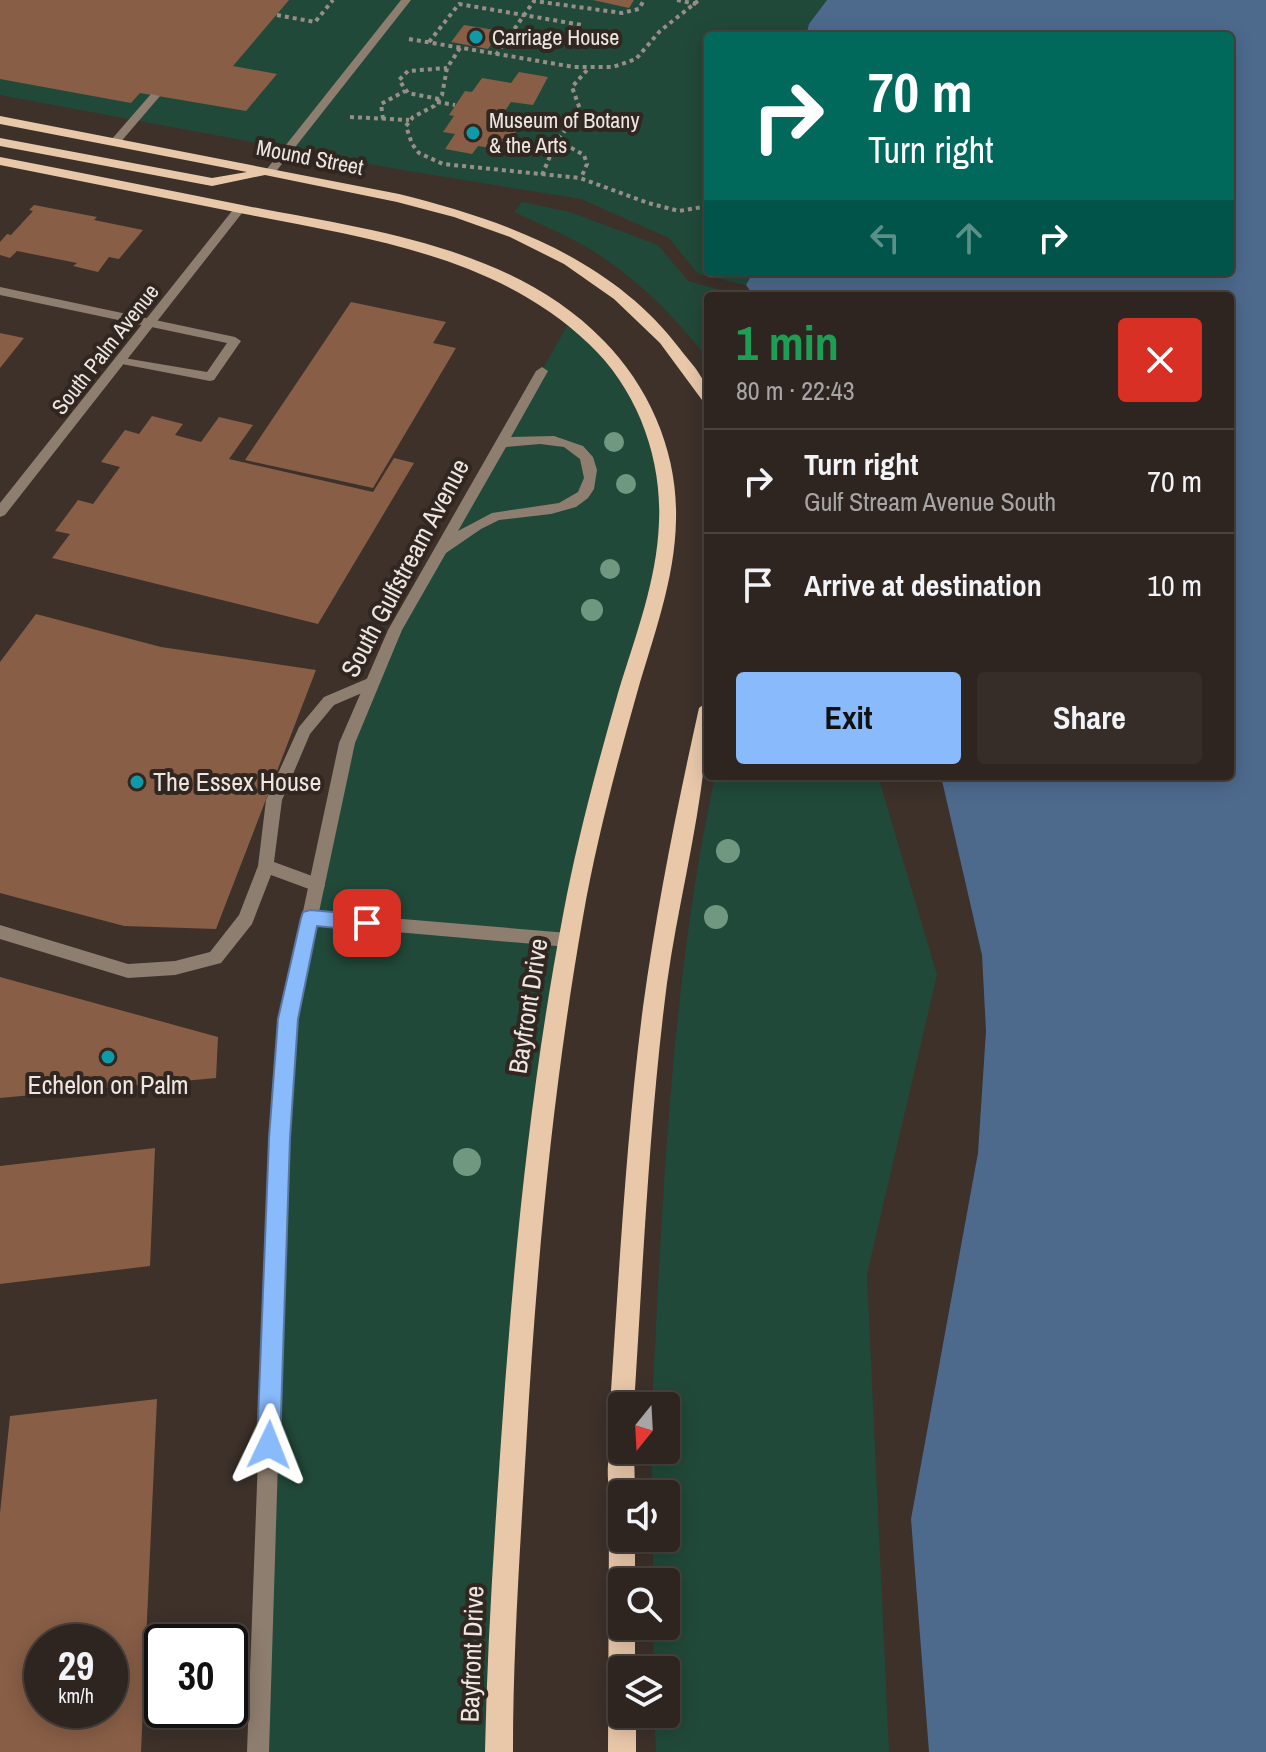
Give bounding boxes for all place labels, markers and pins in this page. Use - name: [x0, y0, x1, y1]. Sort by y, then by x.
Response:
- place label: Carriage House: [492, 22, 619, 52]
- marker: Carriage House: [467, 28, 485, 46]
- place label: Museum of Botany & the Arts: [489, 105, 639, 160]
- marker: Museum of Botany & the Arts: [464, 124, 482, 142]
- place label: The Essex House: [153, 764, 321, 799]
- marker: The Essex House: [128, 773, 146, 791]
- pin: [333, 889, 401, 957]
- marker: Echelon on Palm: [99, 1048, 117, 1066]
- place label: Echelon on Palm: [27, 1067, 189, 1102]

